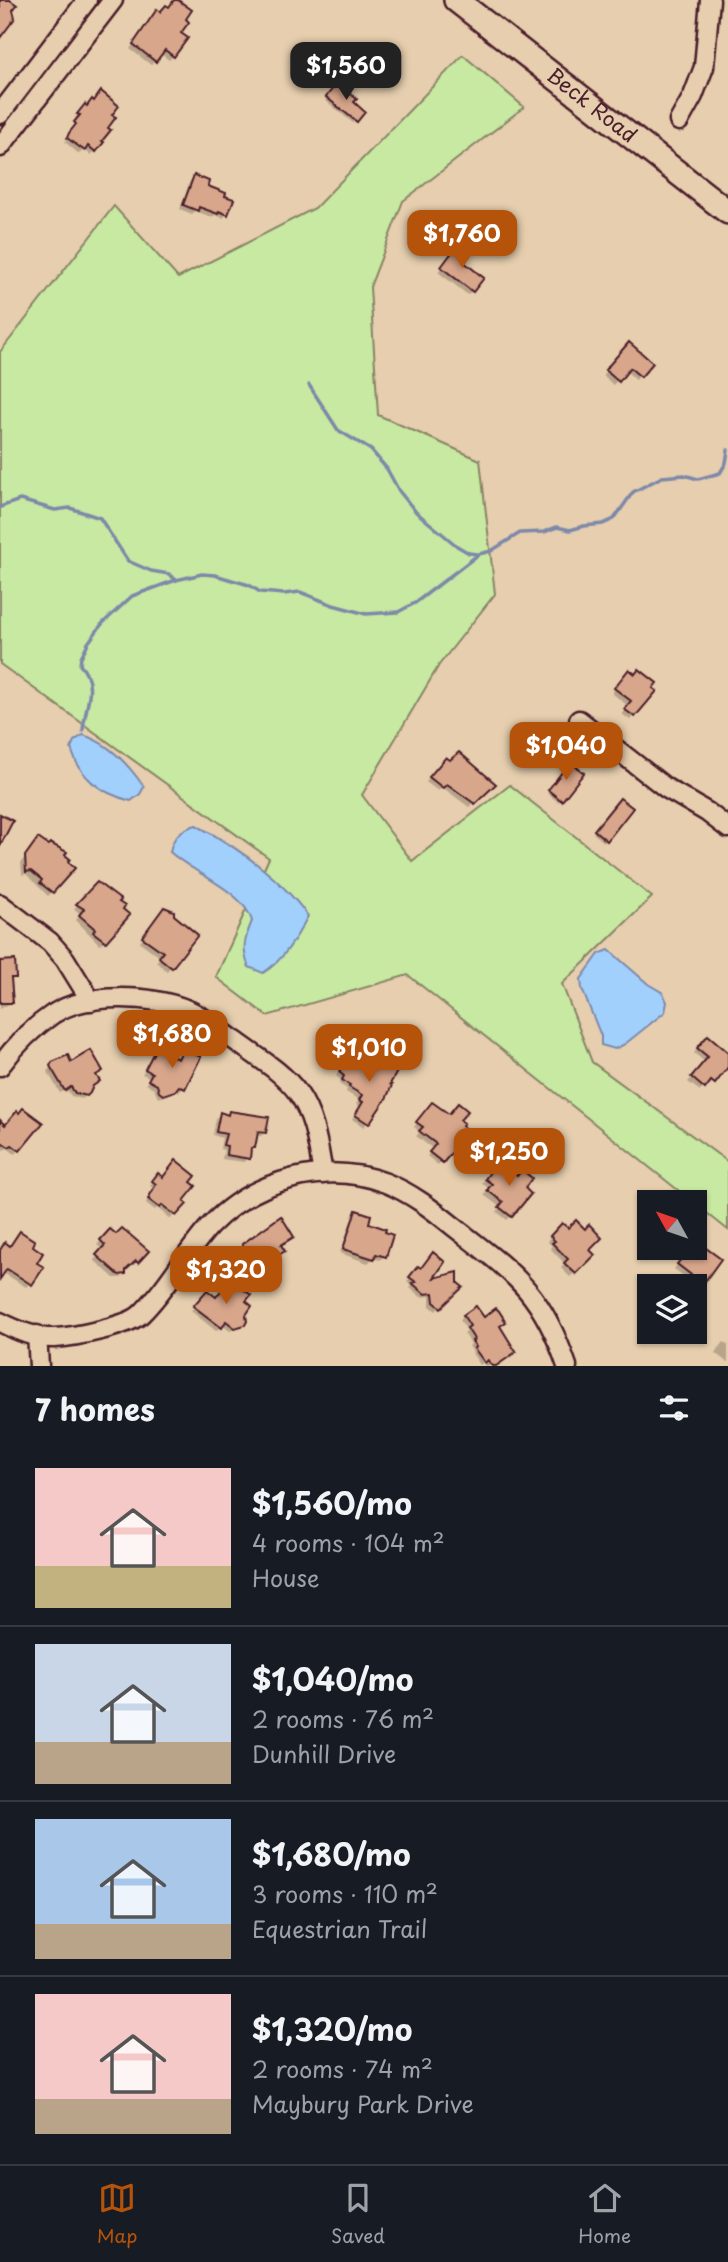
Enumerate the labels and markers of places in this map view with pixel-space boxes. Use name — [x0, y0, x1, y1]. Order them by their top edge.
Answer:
pin: $1,560 — [289, 42, 403, 102]
pin: $1,760 — [405, 210, 519, 270]
pin: $1,040 — [509, 722, 623, 782]
pin: $1,680 — [115, 1010, 229, 1070]
pin: $1,010 — [312, 1024, 426, 1084]
pin: $1,250 — [452, 1128, 566, 1188]
pin: $1,320 — [169, 1246, 283, 1306]

